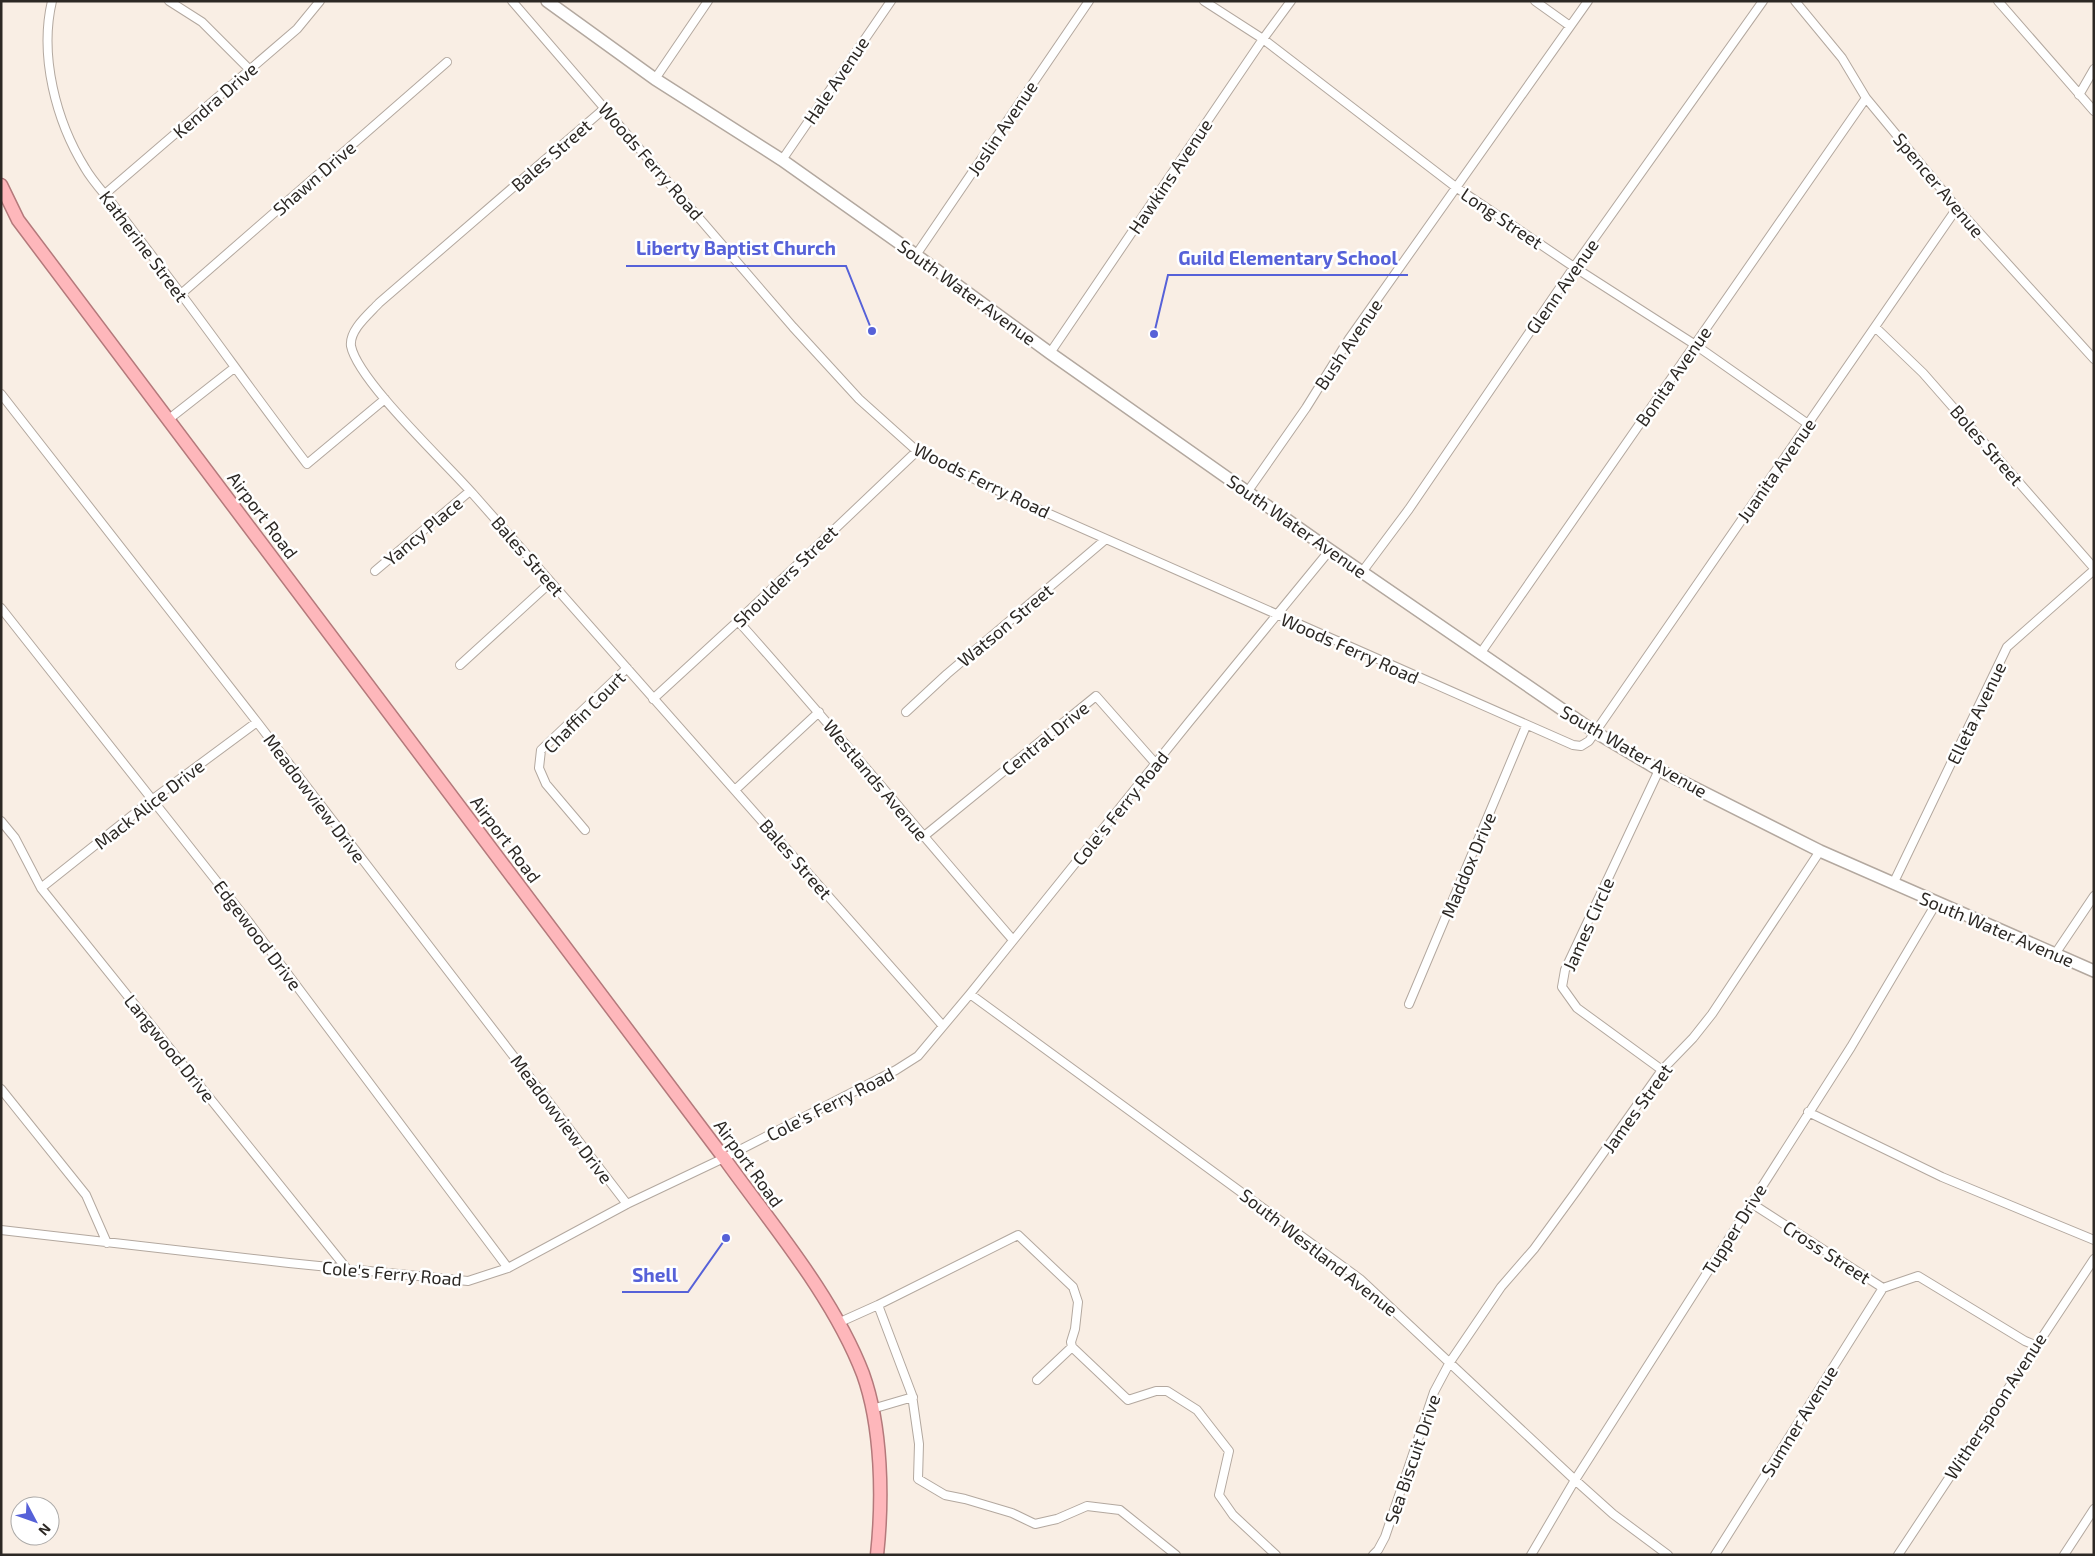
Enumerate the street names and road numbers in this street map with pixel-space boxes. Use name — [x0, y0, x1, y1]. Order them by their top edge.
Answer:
street label: Hale Avenue — [799, 32, 873, 128]
street label: Kendra Drive — [168, 57, 262, 143]
street label: Joslin Avenue — [962, 76, 1042, 180]
street label: Woods Ferry Road — [594, 98, 708, 224]
street label: Bales Street — [506, 114, 596, 196]
street label: Hawkins Avenue — [1123, 114, 1217, 238]
street label: Spencer Avenue — [1889, 128, 1989, 242]
street label: Shawn Drive — [268, 136, 360, 220]
street label: Long Street — [1457, 183, 1547, 253]
street label: Katherine Street — [95, 186, 193, 306]
street label: South Water Avenue — [894, 234, 1040, 350]
street label: Glenn Avenue — [1521, 234, 1603, 338]
street label: Bush Avenue — [1310, 294, 1386, 394]
street label: Bonita Avenue — [1630, 322, 1716, 430]
street label: Boles Street — [1946, 400, 2028, 490]
street label: Juanita Avenue — [1732, 414, 1820, 526]
street label: Woods Ferry Road — [910, 438, 1054, 522]
street label: Airport Road — [223, 467, 303, 563]
street label: South Water Avenue — [1223, 469, 1371, 583]
street label: Yancy Place — [379, 492, 467, 570]
street label: Bales Street — [487, 511, 569, 601]
street label: Shoulders Street — [728, 520, 842, 631]
street label: Watson Street — [953, 579, 1057, 671]
street label: Woods Ferry Road — [1278, 608, 1422, 688]
street label: Elleta Avenue — [1942, 658, 2010, 768]
street label: Chaffin Court — [539, 666, 630, 757]
street label: Central Drive — [997, 696, 1093, 780]
street label: South Water Avenue — [1557, 700, 1711, 802]
street label: Westlands Avenue — [819, 715, 933, 845]
street label: Meadowview Drive — [259, 729, 371, 867]
street label: Cole's Ferry Road — [1067, 747, 1173, 869]
street label: Mack Alice Drive — [90, 754, 208, 854]
street label: Airport Road — [466, 791, 546, 887]
street label: Maddox Drive — [1436, 809, 1500, 921]
street label: Bales Street — [755, 814, 837, 904]
street label: James Circle — [1558, 874, 1618, 974]
street label: Edgewood Drive — [209, 876, 307, 994]
street label: South Water Avenue — [1916, 887, 2078, 971]
street label: Langwood Drive — [120, 990, 220, 1106]
street label: Meadowview Drive — [506, 1050, 618, 1188]
street label: James Street — [1597, 1059, 1677, 1157]
street label: Cole's Ferry Road — [762, 1062, 898, 1146]
street label: Airport Road — [710, 1115, 788, 1211]
street label: Tupper Drive — [1697, 1179, 1771, 1279]
street label: South Westland Avenue — [1236, 1184, 1402, 1320]
street label: Cross Street — [1779, 1216, 1875, 1288]
street label: Cole's Ferry Road — [321, 1256, 463, 1290]
street label: Witherspoon Avenue — [1939, 1329, 2051, 1483]
street label: Sumner Avenue — [1756, 1361, 1842, 1481]
street label: Sea Biscuit Drive — [1380, 1391, 1444, 1527]

